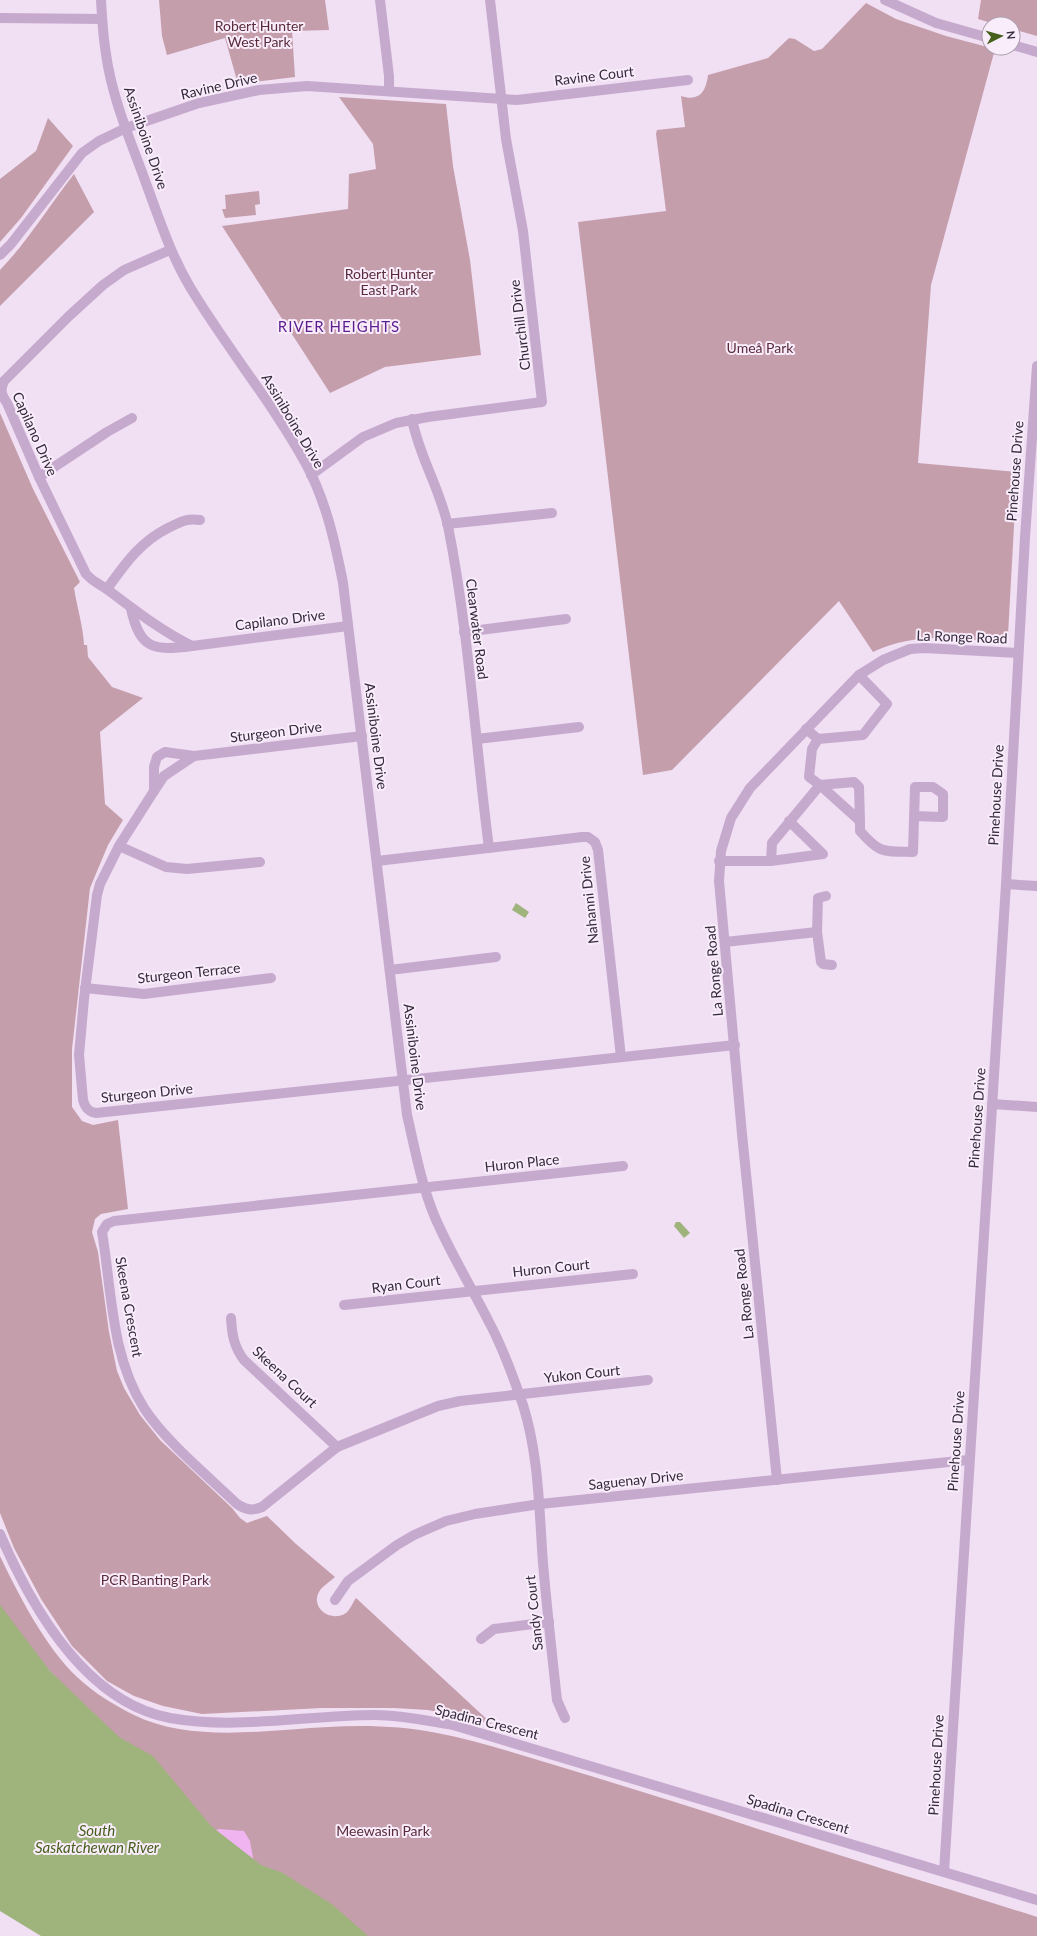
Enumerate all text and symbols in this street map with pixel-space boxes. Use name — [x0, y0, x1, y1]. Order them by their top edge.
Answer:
north arrow — [981, 16, 1021, 56]
park label: Robert Hunter West Park — [215, 17, 303, 50]
text: N — [1005, 30, 1018, 40]
street label: Ravine Court — [553, 62, 635, 89]
street label: Ravine Drive — [179, 68, 259, 103]
street label: Assiniboine Drive — [121, 84, 172, 191]
park label: Robert Hunter East Park — [345, 265, 433, 298]
street label: Churchill Drive — [506, 279, 533, 371]
district label: RIVER HEIGHTS — [278, 317, 400, 335]
park label: Umeå Park — [727, 339, 794, 356]
street label: Assiniboine Drive — [258, 370, 328, 471]
street label: Capilano Drive — [9, 389, 62, 479]
street label: Pinehouse Drive — [1003, 420, 1026, 522]
street label: Clearwater Road — [463, 577, 492, 680]
street label: Capilano Drive — [234, 606, 326, 633]
street label: La Ronge Road — [916, 626, 1008, 647]
street label: Assiniboine Drive — [362, 682, 391, 790]
street label: Sturgeon Drive — [229, 717, 323, 746]
street label: Pinehouse Drive — [984, 744, 1007, 846]
street label: Nahanni Drive — [575, 855, 602, 945]
street label: La Ronge Road — [701, 925, 726, 1017]
street label: Sturgeon Terrace — [137, 959, 241, 986]
street label: Assiniboine Drive — [401, 1003, 430, 1111]
street label: Pinehouse Drive — [965, 1067, 988, 1169]
street label: Sturgeon Drive — [100, 1079, 194, 1106]
street label: Huron Place — [484, 1150, 560, 1175]
street label: La Ronge Road — [730, 1248, 757, 1340]
street label: Skeena Crescent — [112, 1255, 147, 1358]
street label: Huron Court — [511, 1255, 590, 1280]
street label: Ryan Court — [371, 1271, 441, 1296]
street label: Skeena Court — [249, 1342, 321, 1411]
street label: Yukon Court — [543, 1361, 621, 1386]
street label: Pinehouse Drive — [944, 1390, 967, 1492]
street label: Saguenay Drive — [588, 1466, 684, 1493]
park label: PCR Banting Park — [101, 1571, 210, 1588]
street label: Sandy Court — [521, 1575, 546, 1652]
street label: Spadina Crescent — [434, 1700, 541, 1743]
street label: Pinehouse Drive — [924, 1714, 947, 1816]
street label: Spadina Crescent — [745, 1790, 851, 1837]
water label: South Saskatchewan River — [35, 1821, 160, 1856]
park label: Meewasin Park — [336, 1822, 431, 1839]

